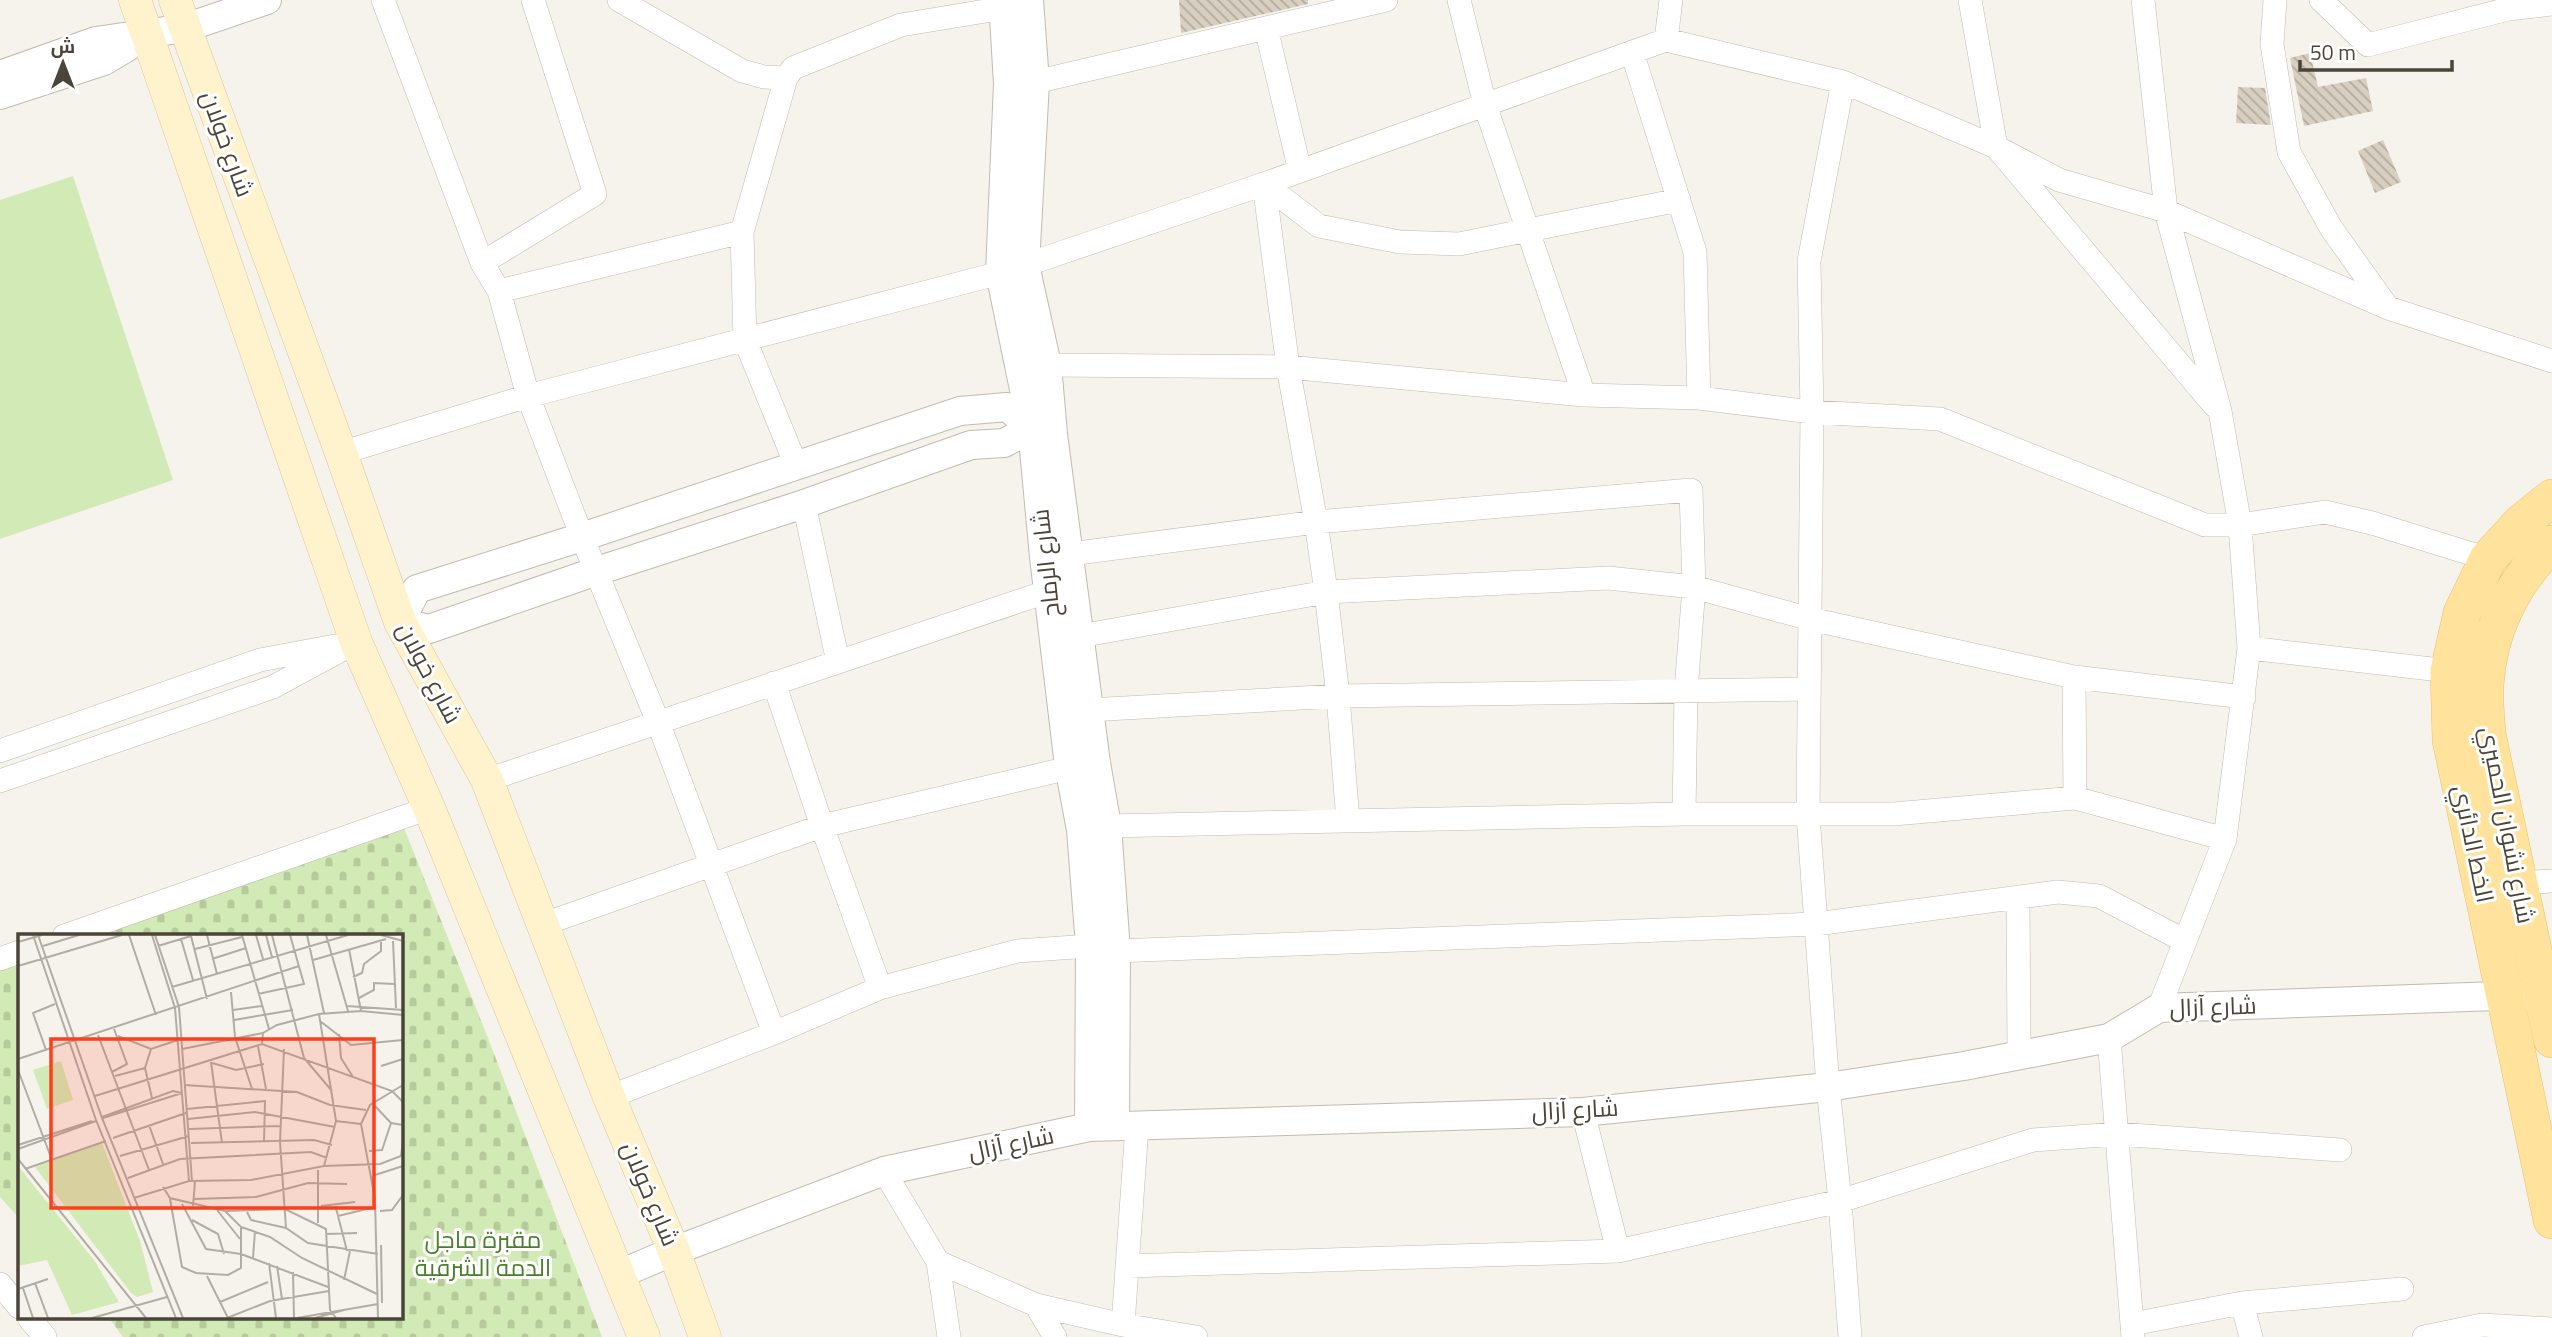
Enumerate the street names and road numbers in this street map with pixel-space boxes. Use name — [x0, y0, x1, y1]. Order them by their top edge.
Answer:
street label: شارع خولان — [192, 86, 264, 202]
street label: شارع الرماح — [1021, 507, 1069, 619]
street label: شارع خولان — [388, 615, 472, 730]
street label: شارع نشوان الحميري — [2470, 723, 2545, 927]
street label: الخط الدائري — [2443, 782, 2504, 906]
street label: شارع آزال — [2169, 986, 2257, 1026]
street label: شارع آزال — [1531, 1089, 1619, 1129]
street label: شارع آزال — [965, 1116, 1057, 1170]
street label: شارع خولان — [613, 1136, 689, 1251]

